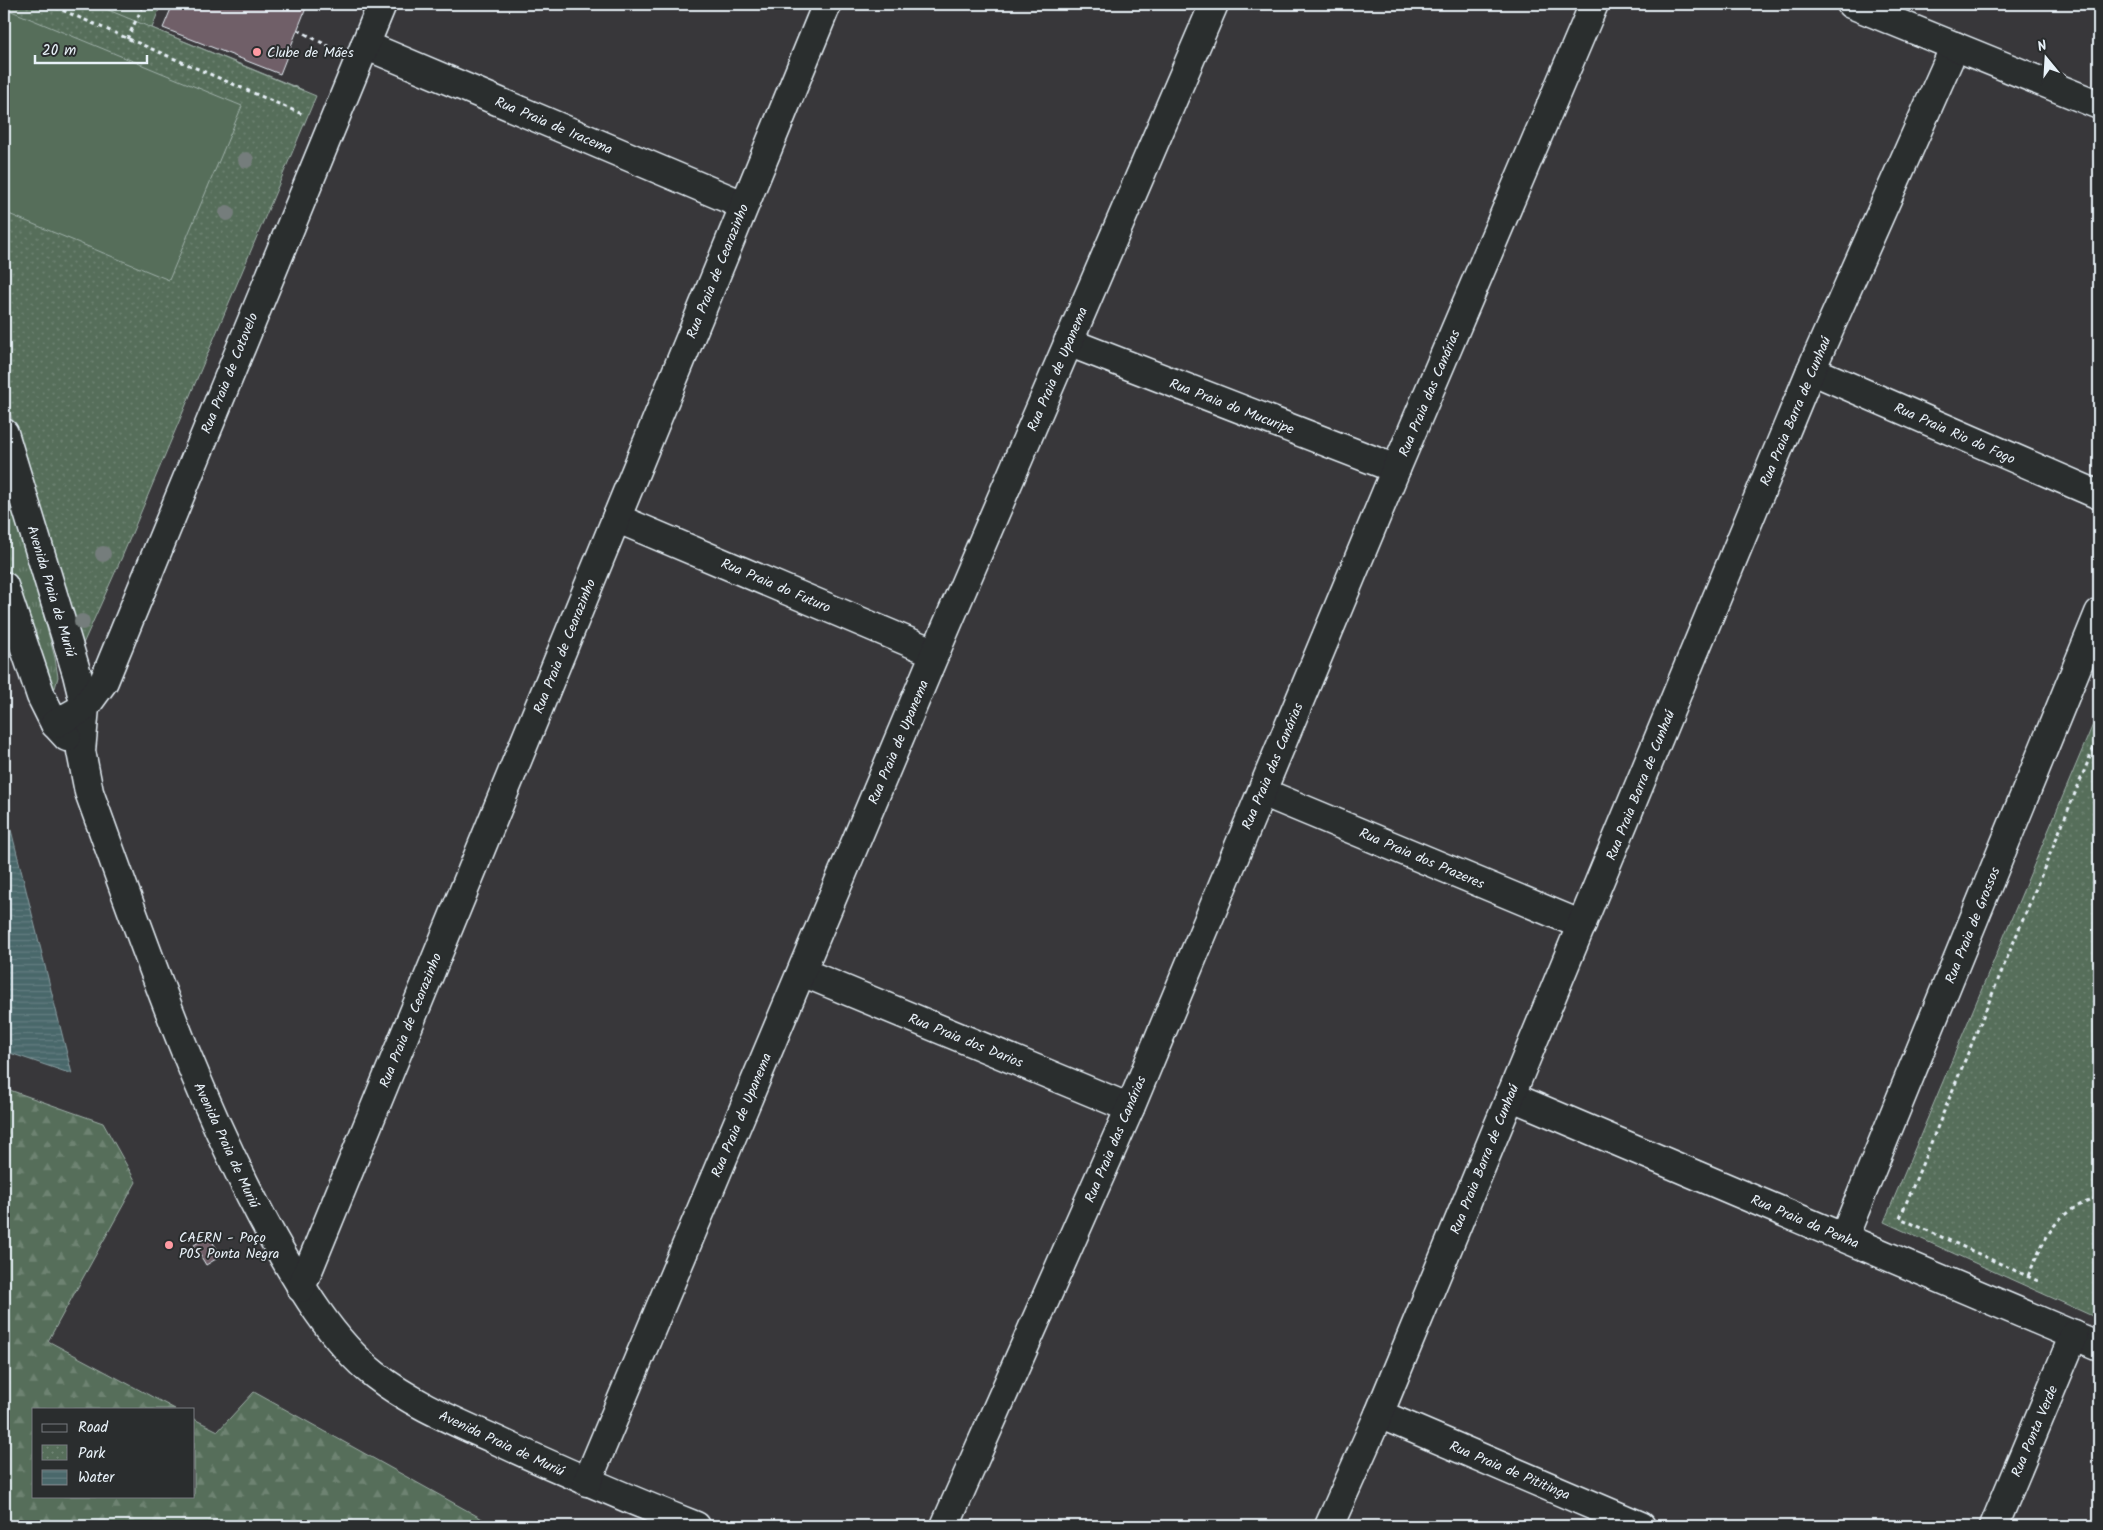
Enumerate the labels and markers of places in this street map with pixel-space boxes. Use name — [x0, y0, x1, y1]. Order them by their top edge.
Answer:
place label: Clube de Mães — [267, 42, 354, 64]
marker: Clube de Mães — [251, 46, 263, 58]
place label: CAERN - Poço P05 Ponta Negra — [179, 1227, 279, 1265]
marker: CAERN - Poço P05 Ponta Negra — [163, 1239, 175, 1251]

